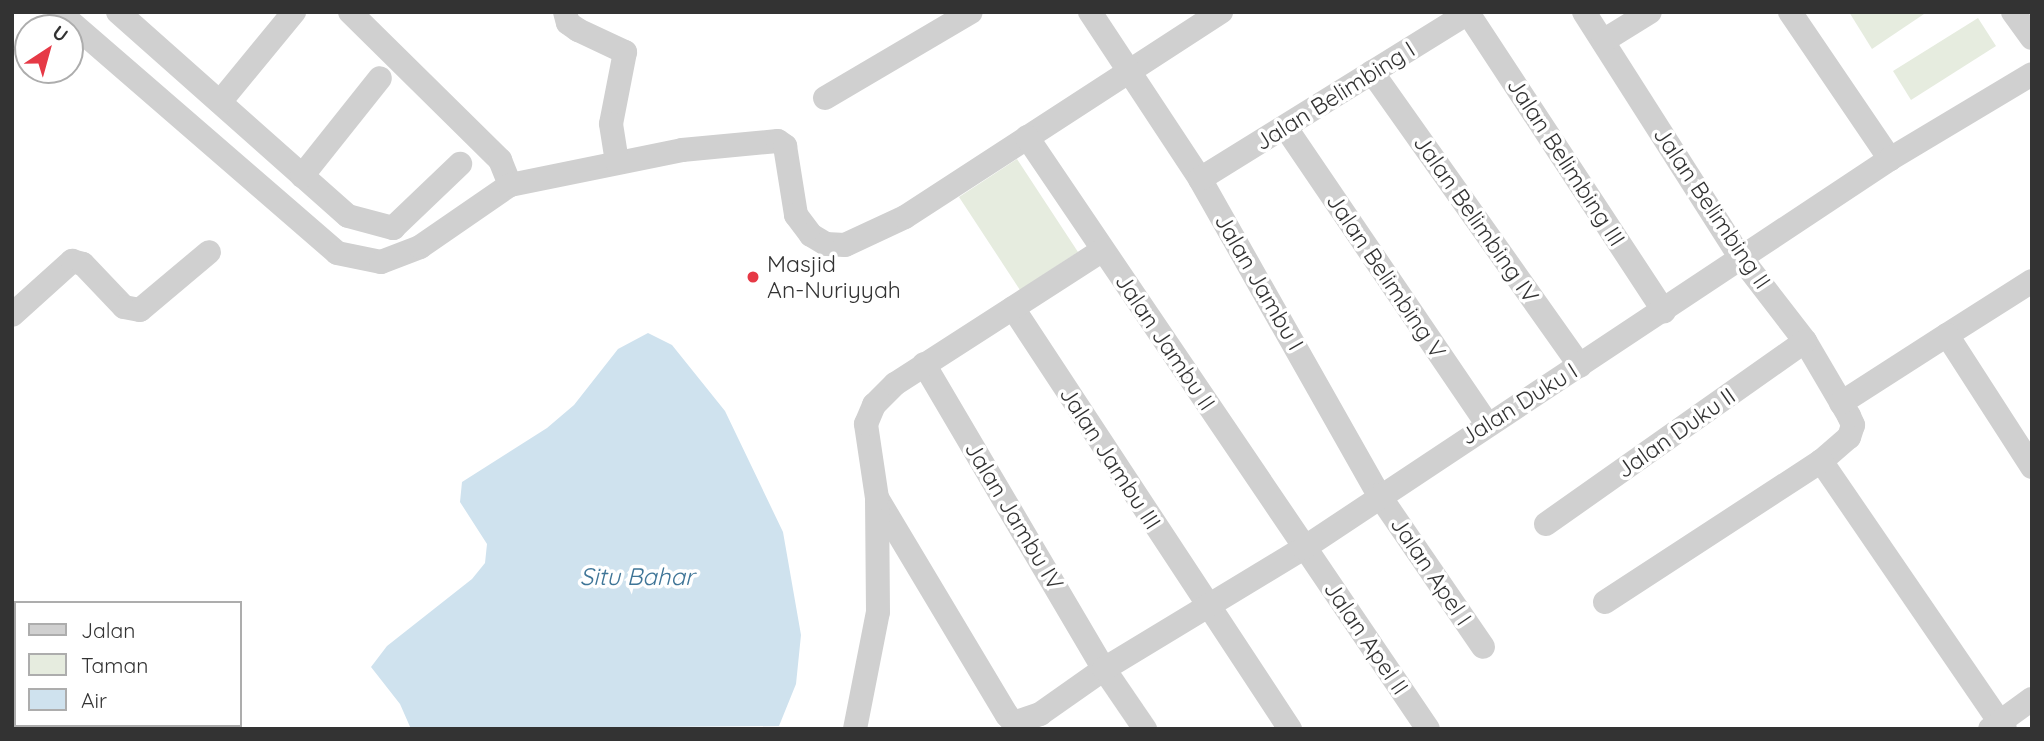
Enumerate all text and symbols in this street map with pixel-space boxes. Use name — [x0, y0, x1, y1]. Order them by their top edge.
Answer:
north arrow — [14, 14, 84, 84]
text: U — [48, 20, 73, 47]
street label: Jalan Belimbing I — [1250, 36, 1420, 156]
street label: Jalan Belimbing III — [1501, 73, 1631, 251]
street label: Jalan Belimbing II — [1648, 122, 1776, 294]
street label: Jalan Belimbing IV — [1408, 130, 1544, 308]
street label: Jalan Belimbing V — [1321, 188, 1451, 364]
street label: Jalan Jambu I — [1209, 209, 1309, 355]
place label: Masjid An-Nuriyyah — [767, 250, 901, 304]
street label: Jalan Jambu II — [1109, 268, 1221, 416]
marker: Masjid An-Nuriyyah — [745, 269, 761, 285]
street label: Jalan Duku I — [1455, 357, 1583, 451]
street label: Jalan Jambu III — [1054, 381, 1166, 535]
street label: Jalan Duku II — [1611, 382, 1741, 484]
street label: Jalan Jambu IV — [959, 437, 1069, 595]
street label: Jalan Apel I — [1385, 511, 1477, 631]
water label: Situ Bahar — [580, 563, 694, 591]
street label: Jalan Apel II — [1318, 576, 1414, 700]
legend — [14, 601, 242, 727]
text: Jalan — [81, 617, 135, 643]
text: Taman — [81, 652, 148, 678]
text: Air — [81, 687, 107, 713]

